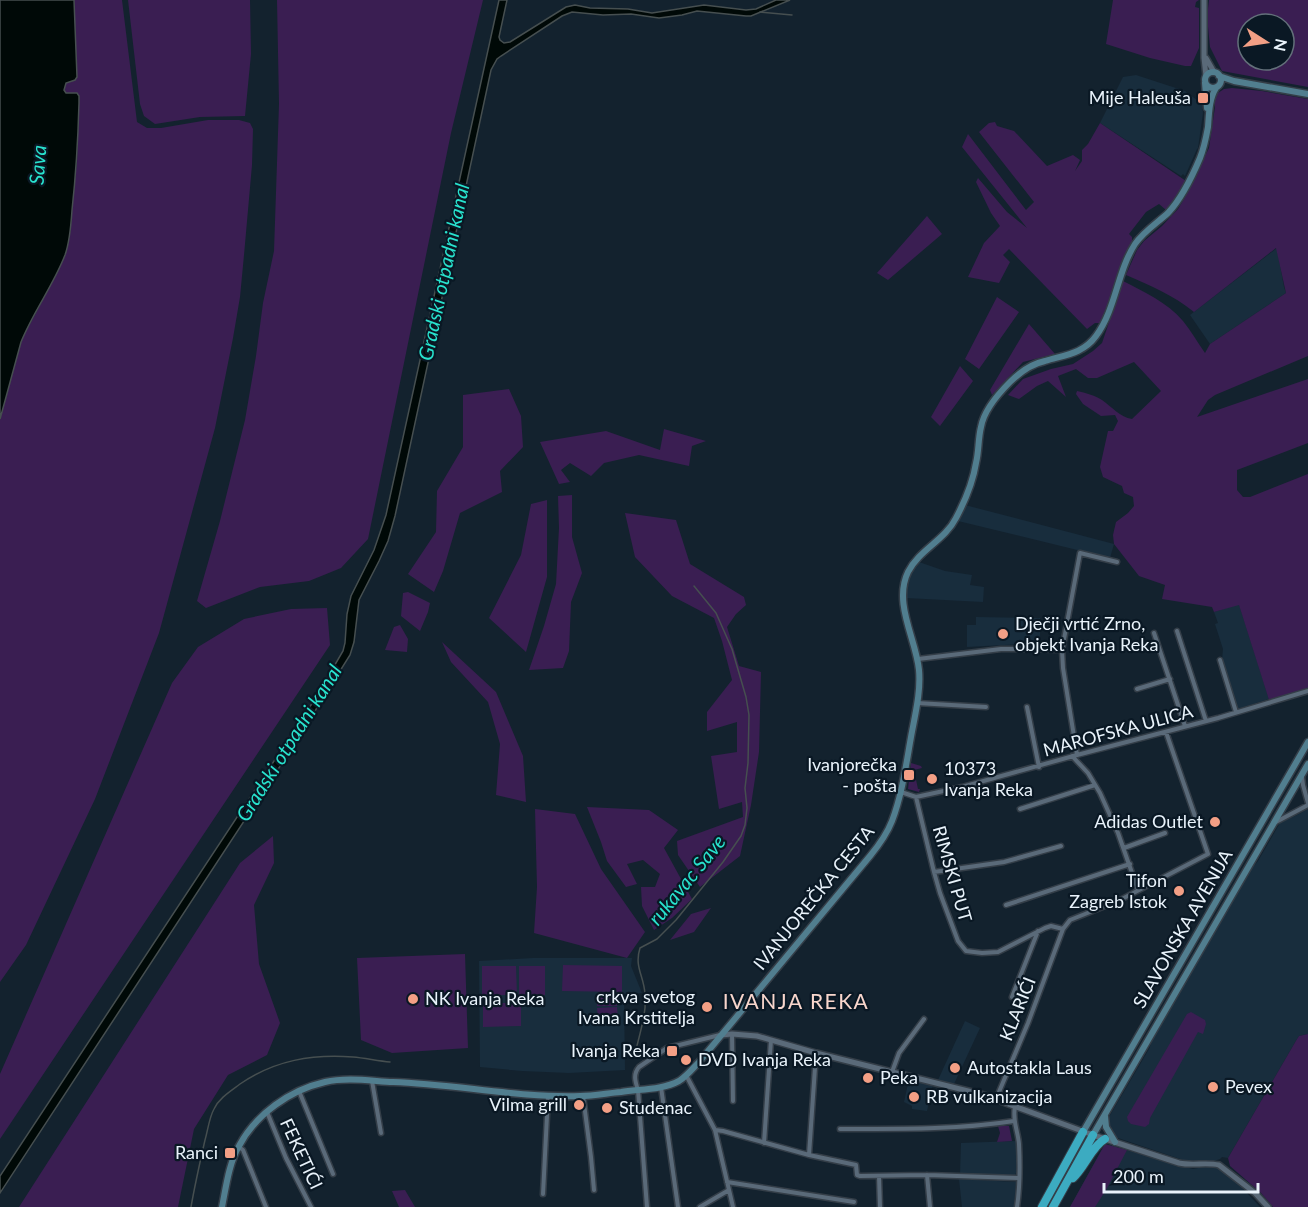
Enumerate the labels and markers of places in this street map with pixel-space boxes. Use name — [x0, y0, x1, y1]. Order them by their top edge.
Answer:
place label: Mije Haleuša — [1089, 86, 1191, 108]
marker: Mije Haleuša — [1196, 91, 1210, 105]
place label: Dječji vrtić Zrno, objekt Ivanja Reka — [1015, 612, 1158, 655]
marker: Dječji vrtić Zrno, objekt Ivanja Reka — [996, 627, 1010, 641]
place label: Ivanjorečka - pošta — [807, 753, 897, 796]
place label: 10373 Ivanja Reka — [944, 757, 1033, 800]
marker: Ivanjorečka - pošta — [902, 768, 916, 782]
marker: 10373 Ivanja Reka — [925, 772, 939, 786]
place label: Adidas Outlet — [1094, 810, 1204, 832]
marker: Adidas Outlet — [1208, 815, 1222, 829]
place label: Tifon Zagreb Istok — [1069, 869, 1168, 912]
marker: Tifon Zagreb Istok — [1172, 884, 1186, 898]
place label: crkva svetog Ivana Krstitelja — [578, 985, 695, 1028]
place label: NK Ivanja Reka — [425, 987, 544, 1009]
marker: NK Ivanja Reka — [406, 992, 420, 1006]
marker: crkva svetog Ivana Krstitelja — [700, 1000, 714, 1014]
place label: Ivanja Reka — [571, 1039, 660, 1061]
marker: Ivanja Reka — [665, 1044, 679, 1058]
place label: DVD Ivanja Reka — [698, 1048, 831, 1070]
marker: DVD Ivanja Reka — [679, 1053, 693, 1067]
place label: Autostakla Laus — [967, 1056, 1092, 1078]
marker: Autostakla Laus — [948, 1061, 962, 1075]
place label: Peka — [880, 1066, 918, 1088]
marker: Peka — [861, 1071, 875, 1085]
place label: Pevex — [1225, 1075, 1272, 1097]
marker: Pevex — [1206, 1080, 1220, 1094]
place label: RB vulkanizacija — [926, 1085, 1052, 1107]
marker: RB vulkanizacija — [907, 1090, 921, 1104]
place label: Vilma grill — [489, 1093, 567, 1115]
place label: Studenac — [619, 1096, 692, 1118]
marker: Vilma grill — [572, 1098, 586, 1112]
marker: Studenac — [600, 1101, 614, 1115]
place label: Ranci — [175, 1141, 218, 1163]
marker: Ranci — [223, 1146, 237, 1160]

